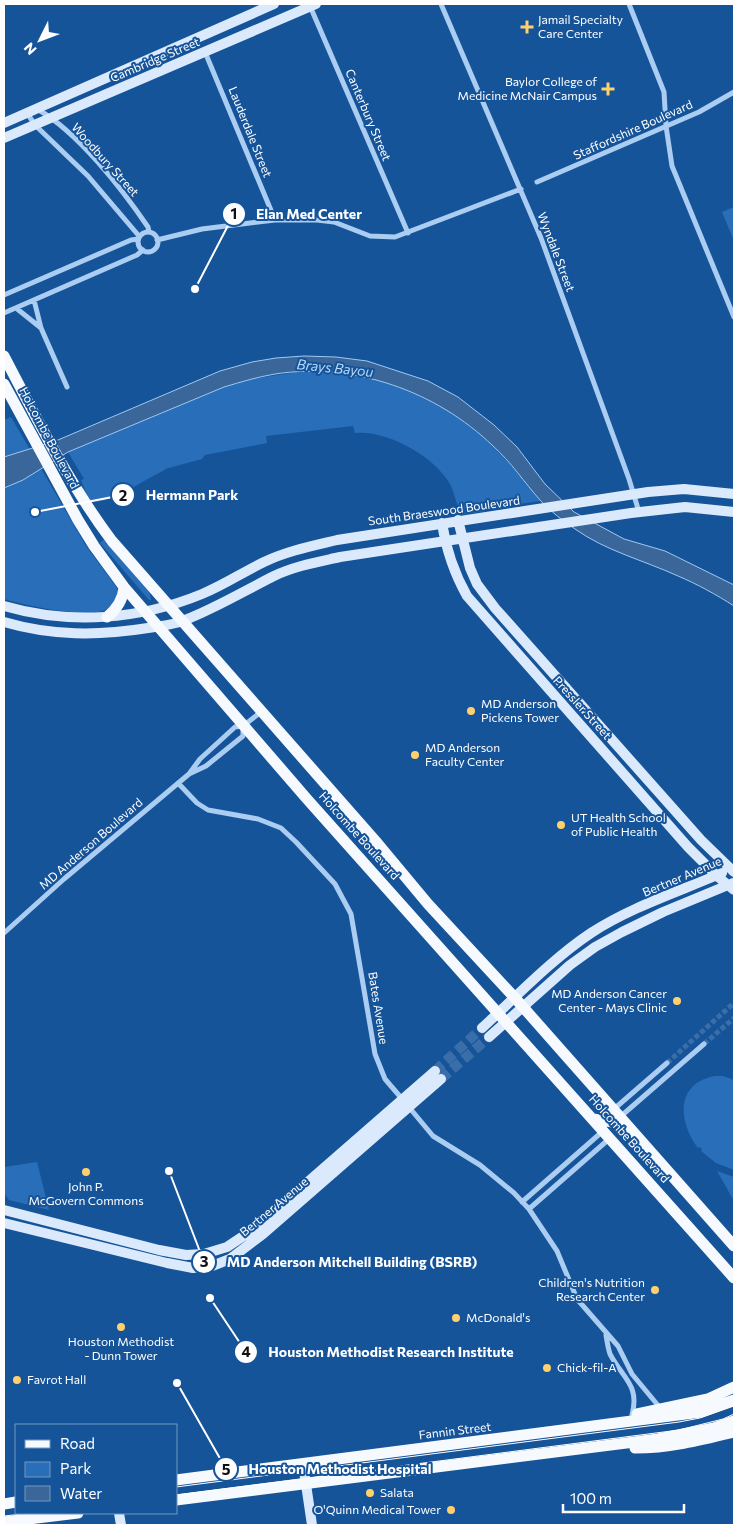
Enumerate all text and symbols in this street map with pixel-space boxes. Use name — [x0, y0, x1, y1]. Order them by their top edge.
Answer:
place label: Jamail Specialty Care Center — [538, 12, 623, 40]
north arrow — [15, 15, 65, 65]
marker: Jamail Specialty Care Center — [520, 20, 534, 34]
street label: Cambridge Street — [108, 34, 202, 84]
text: N — [20, 39, 40, 59]
street label: Canterbury Street — [343, 67, 395, 163]
place label: Baylor College of Medicine McNair Campus — [458, 74, 597, 102]
marker: Baylor College of Medicine McNair Campus — [601, 82, 615, 96]
street label: Lauderdale Street — [226, 84, 276, 179]
street label: Staffordshire Boulevard — [571, 96, 694, 162]
street label: Woodbury Street — [69, 120, 142, 199]
callout: Elan Med Center — [221, 200, 372, 229]
text: 1 — [231, 204, 237, 222]
text: Elan Med Center — [256, 205, 362, 222]
street label: Wyndale Street — [535, 210, 579, 293]
water label: Brays Bayou — [296, 355, 374, 380]
street label: Holcombe Boulevard — [17, 384, 83, 491]
callout: Hermann Park — [111, 481, 248, 510]
text: 2 — [119, 486, 127, 504]
text: Hermann Park — [146, 486, 238, 503]
street label: South Braeswood Boulevard — [367, 492, 521, 528]
street label: Pressler Street — [551, 673, 615, 742]
place label: MD Anderson Pickens Tower — [481, 696, 559, 724]
marker: MD Anderson Pickens Tower — [465, 705, 477, 717]
place label: MD Anderson Faculty Center — [425, 740, 505, 768]
marker: MD Anderson Faculty Center — [409, 749, 421, 761]
street label: Holcombe Boulevard — [317, 789, 403, 882]
street label: MD Anderson Boulevard — [36, 795, 145, 892]
place label: UT Health School of Public Health — [571, 810, 666, 838]
marker: UT Health School of Public Health — [555, 819, 567, 831]
street label: Bertner Avenue — [640, 853, 723, 899]
street label: Bates Avenue — [366, 971, 392, 1045]
place label: MD Anderson Cancer Center - Mays Clinic — [551, 986, 667, 1014]
marker: MD Anderson Cancer Center - Mays Clinic — [671, 995, 683, 1007]
street label: Holcombe Boulevard — [587, 1092, 673, 1185]
marker: John P. McGovern Commons — [80, 1166, 92, 1178]
street label: Bertner Avenue — [237, 1174, 310, 1239]
place label: John P. McGovern Commons — [28, 1179, 144, 1207]
callout: MD Anderson Mitchell Building (BSRB) — [192, 1247, 487, 1276]
text: 3 — [200, 1252, 209, 1270]
text: MD Anderson Mitchell Building (BSRB) — [227, 1253, 477, 1270]
place label: Children's Nutrition Research Center — [538, 1275, 645, 1303]
marker: Children's Nutrition Research Center — [649, 1284, 661, 1296]
place label: McDonald's — [466, 1310, 530, 1324]
marker: McDonald's — [450, 1312, 462, 1324]
marker: Houston Methodist - Dunn Tower — [115, 1321, 127, 1333]
place label: Houston Methodist - Dunn Tower — [68, 1334, 174, 1362]
callout: Houston Methodist Research Institute — [233, 1338, 524, 1367]
text: 4 — [241, 1342, 251, 1360]
text: Houston Methodist Research Institute — [268, 1343, 514, 1360]
place label: Chick-fil-A — [557, 1360, 616, 1374]
marker: Chick-fil-A — [541, 1362, 553, 1374]
place label: Favrot Hall — [27, 1372, 86, 1386]
marker: Favrot Hall — [11, 1374, 23, 1386]
street label: Fannin Street — [418, 1419, 492, 1441]
legend — [15, 1424, 178, 1514]
text: Road — [60, 1434, 95, 1452]
callout: Houston Methodist Hospital — [213, 1455, 441, 1484]
text: Park — [60, 1459, 91, 1477]
text: 5 — [222, 1460, 231, 1478]
text: Houston Methodist Hospital — [248, 1460, 432, 1477]
scale bar — [563, 1482, 684, 1514]
text: Water — [60, 1484, 102, 1502]
place label: Salata — [380, 1485, 414, 1499]
marker: Salata — [364, 1487, 376, 1499]
text: 100 m — [570, 1489, 612, 1507]
place label: O'Quinn Medical Tower — [314, 1502, 441, 1516]
marker: O'Quinn Medical Tower — [445, 1504, 457, 1516]

